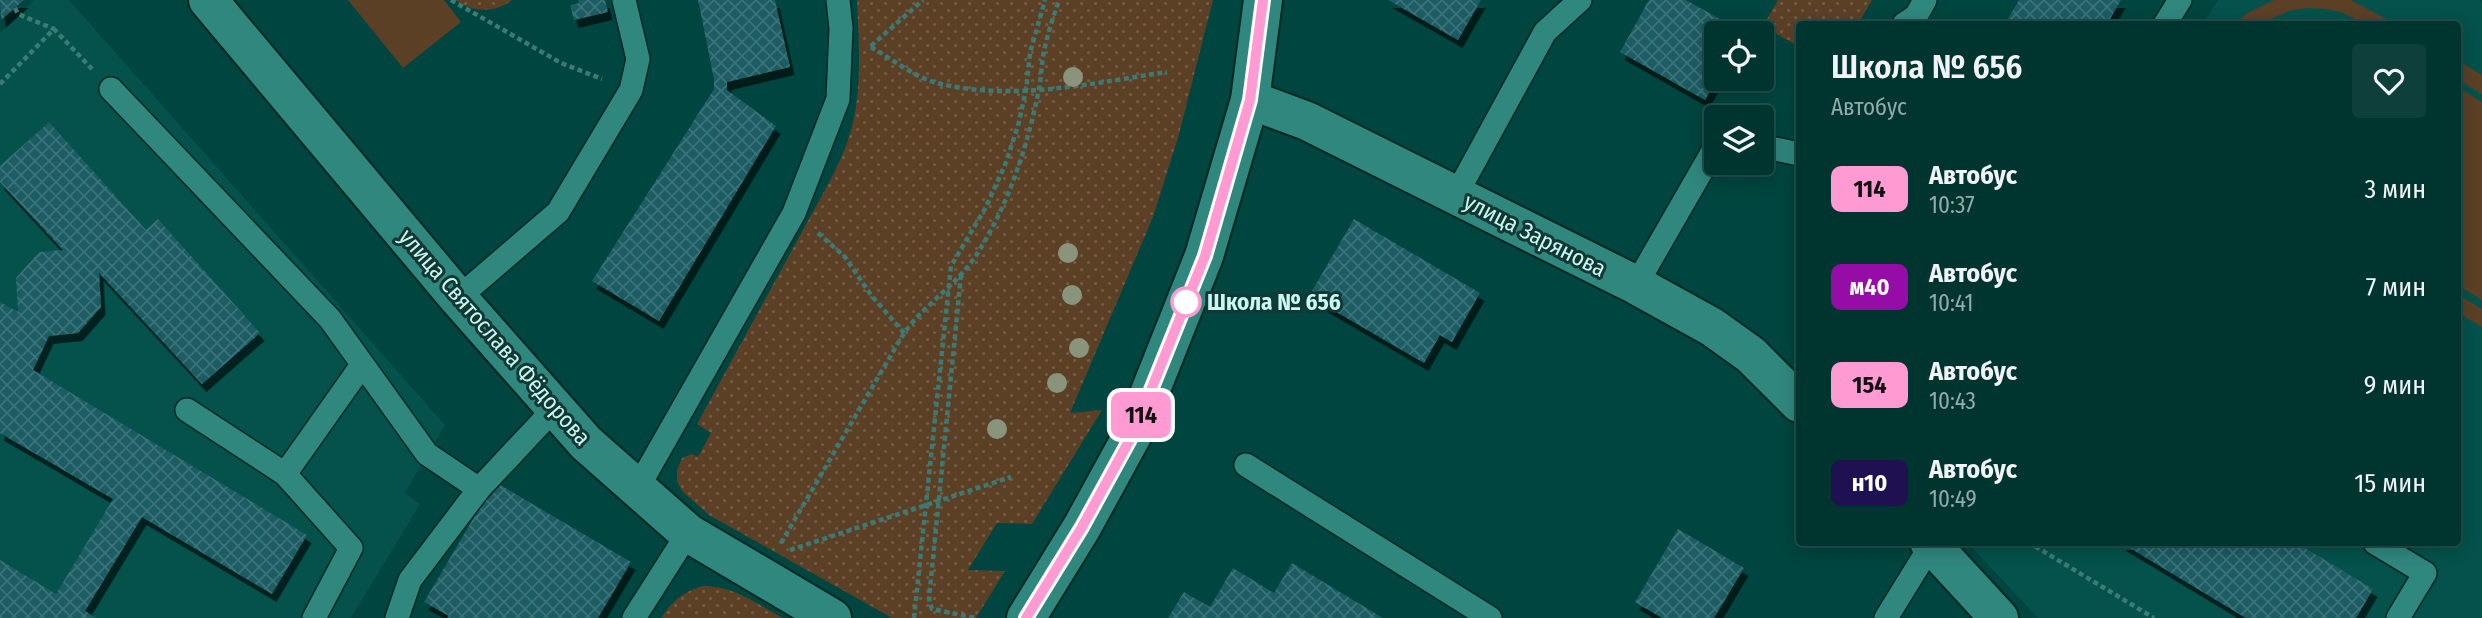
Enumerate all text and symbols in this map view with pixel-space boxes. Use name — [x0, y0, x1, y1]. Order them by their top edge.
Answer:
map controls — [1704, 21, 1774, 175]
button: locate — [1704, 21, 1774, 91]
button: heart — [2352, 44, 2426, 118]
text: Школа № 656 — [1831, 47, 2022, 87]
text: Автобус — [1831, 93, 1907, 121]
button: layers — [1704, 105, 1774, 175]
text: Автобус — [1929, 160, 2017, 191]
text: 3 мин — [2365, 174, 2426, 205]
text: 114 — [1853, 175, 1886, 203]
street label: улица Зарянова — [1459, 187, 1611, 283]
text: 10:37 — [1929, 191, 1975, 219]
street label: улица Святослава Фёдорова — [393, 223, 597, 451]
text: Автобус — [1929, 258, 2017, 289]
text: 7 мин — [2366, 272, 2426, 303]
text: м40 — [1849, 273, 1890, 301]
marker: Школа № 656 — [1171, 287, 1201, 317]
place label: Школа № 656 — [1207, 288, 1341, 316]
text: 10:41 — [1929, 289, 1974, 317]
text: Автобус — [1929, 356, 2017, 387]
text: 9 мин — [2364, 370, 2426, 401]
text: 154 — [1852, 371, 1887, 399]
text: 10:43 — [1929, 387, 1976, 415]
line badge: 114 — [1101, 392, 1181, 438]
text: 114 — [1125, 401, 1157, 429]
text: Автобус — [1929, 454, 2017, 485]
text: 15 мин — [2354, 468, 2426, 499]
text: н10 — [1852, 469, 1887, 497]
text: 10:49 — [1929, 485, 1977, 513]

